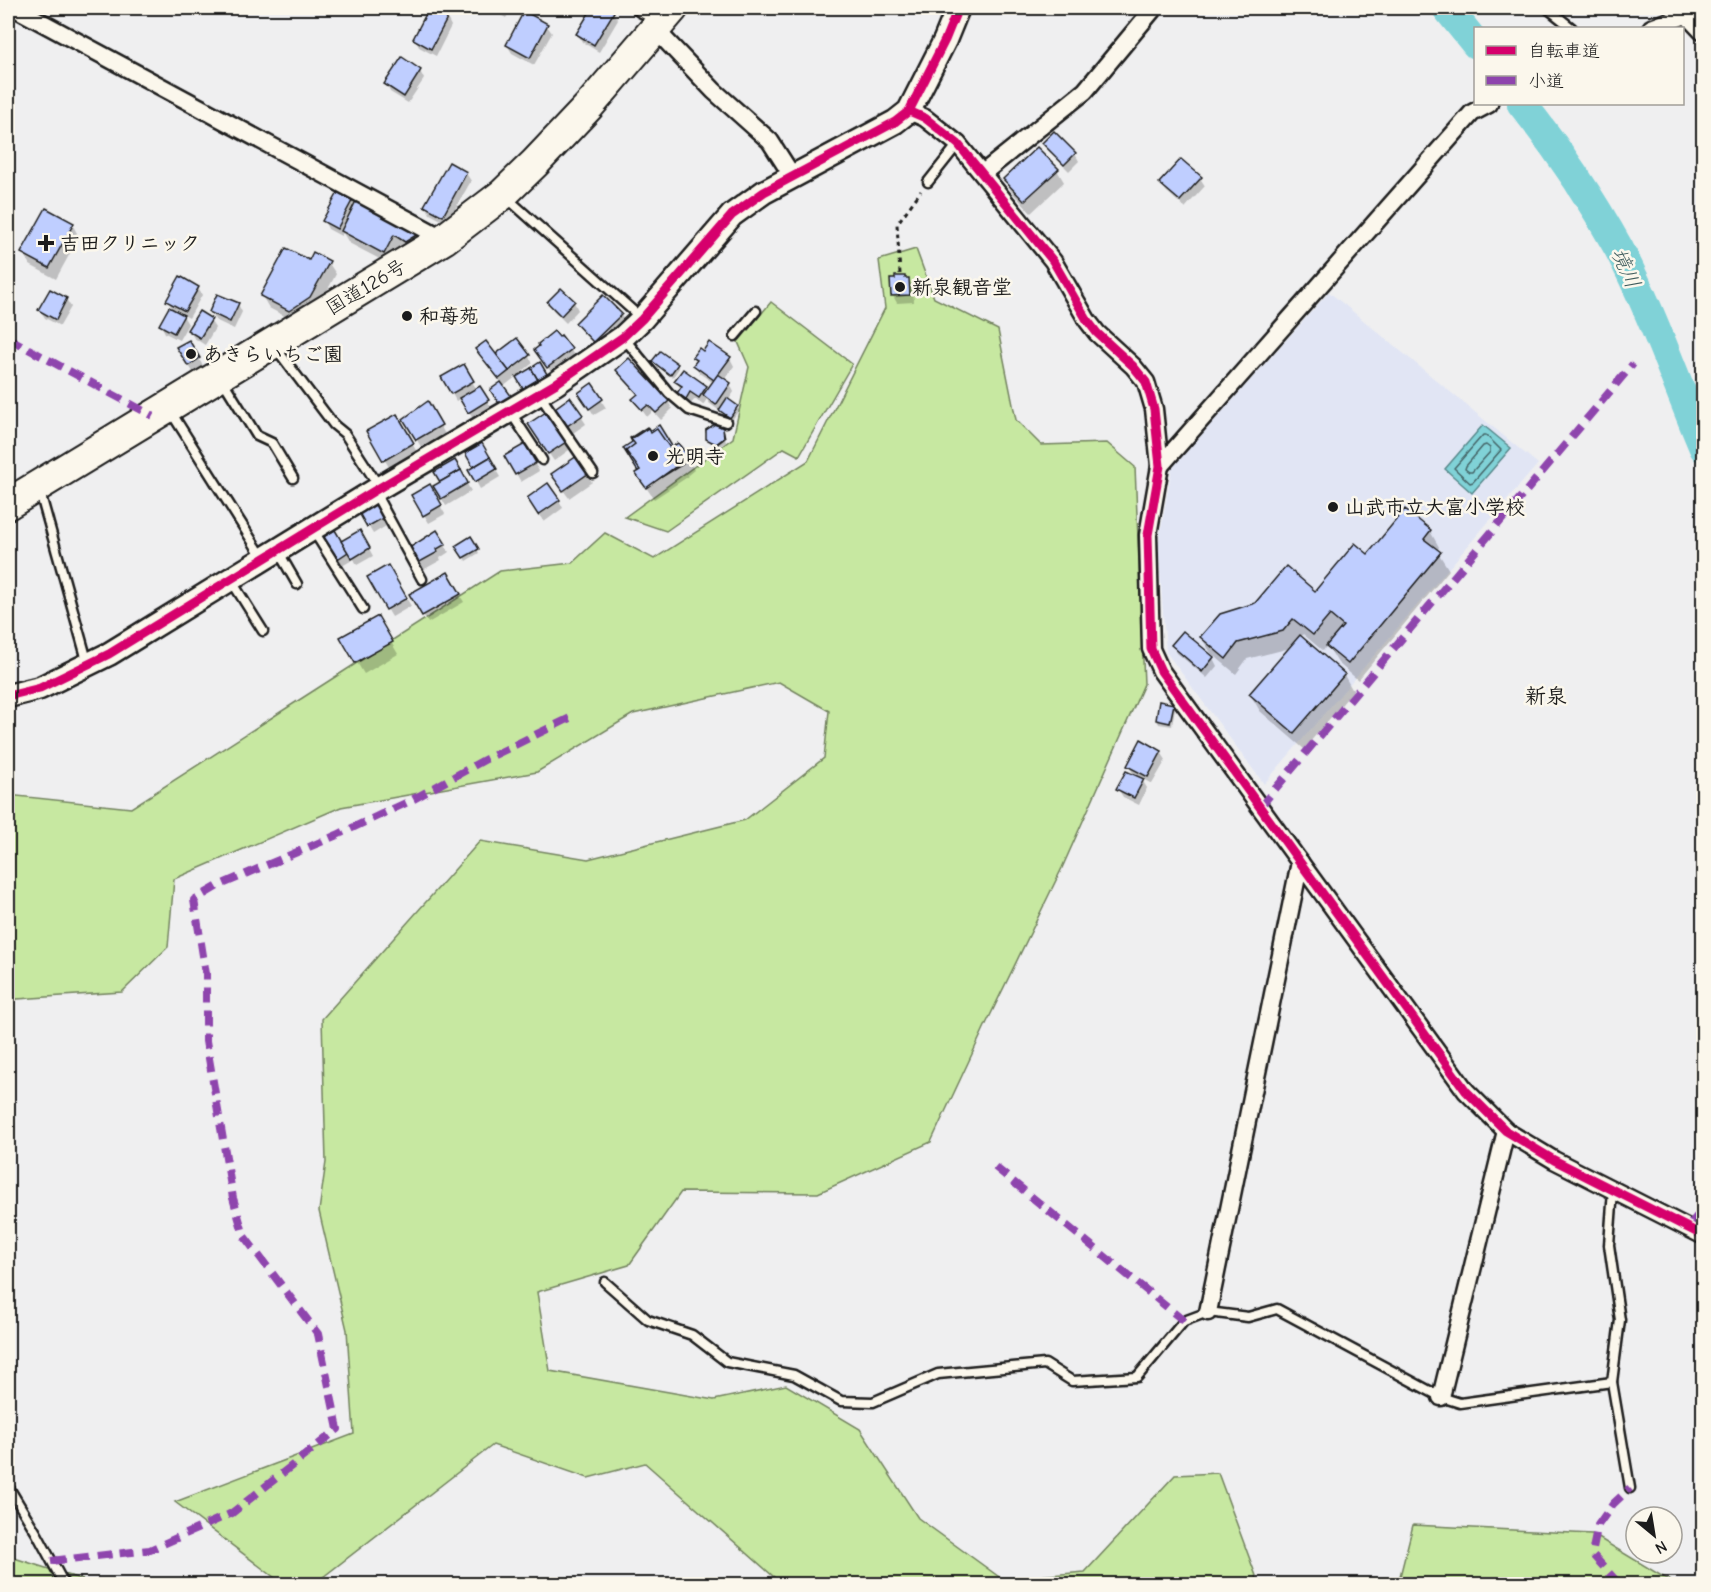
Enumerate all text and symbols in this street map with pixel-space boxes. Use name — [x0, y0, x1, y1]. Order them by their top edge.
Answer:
legend — [1474, 27, 1684, 105]
text: 自転車道 — [1528, 41, 1600, 62]
text: 小道 — [1528, 71, 1564, 92]
place label: 吉田クリニック — [60, 232, 200, 255]
marker: 吉田クリニック — [37, 234, 55, 252]
water label: 境川 — [1606, 244, 1646, 292]
street label: 国道126号 — [322, 254, 410, 320]
place label: 新泉観音堂 — [912, 276, 1012, 299]
marker: 新泉観音堂 — [893, 280, 907, 294]
place label: 和苺苑 — [419, 305, 479, 328]
marker: 和苺苑 — [400, 309, 414, 323]
place label: あきらいちご園 — [203, 343, 343, 366]
marker: あきらいちご園 — [184, 347, 198, 361]
place label: 光明寺 — [665, 445, 725, 468]
marker: 光明寺 — [646, 449, 660, 463]
place label: 山武市立大富小学校 — [1345, 496, 1525, 519]
marker: 山武市立大富小学校 — [1326, 500, 1340, 514]
district label: 新泉 — [1525, 684, 1567, 708]
north arrow — [1624, 1505, 1684, 1565]
text: N — [1652, 1537, 1670, 1558]

